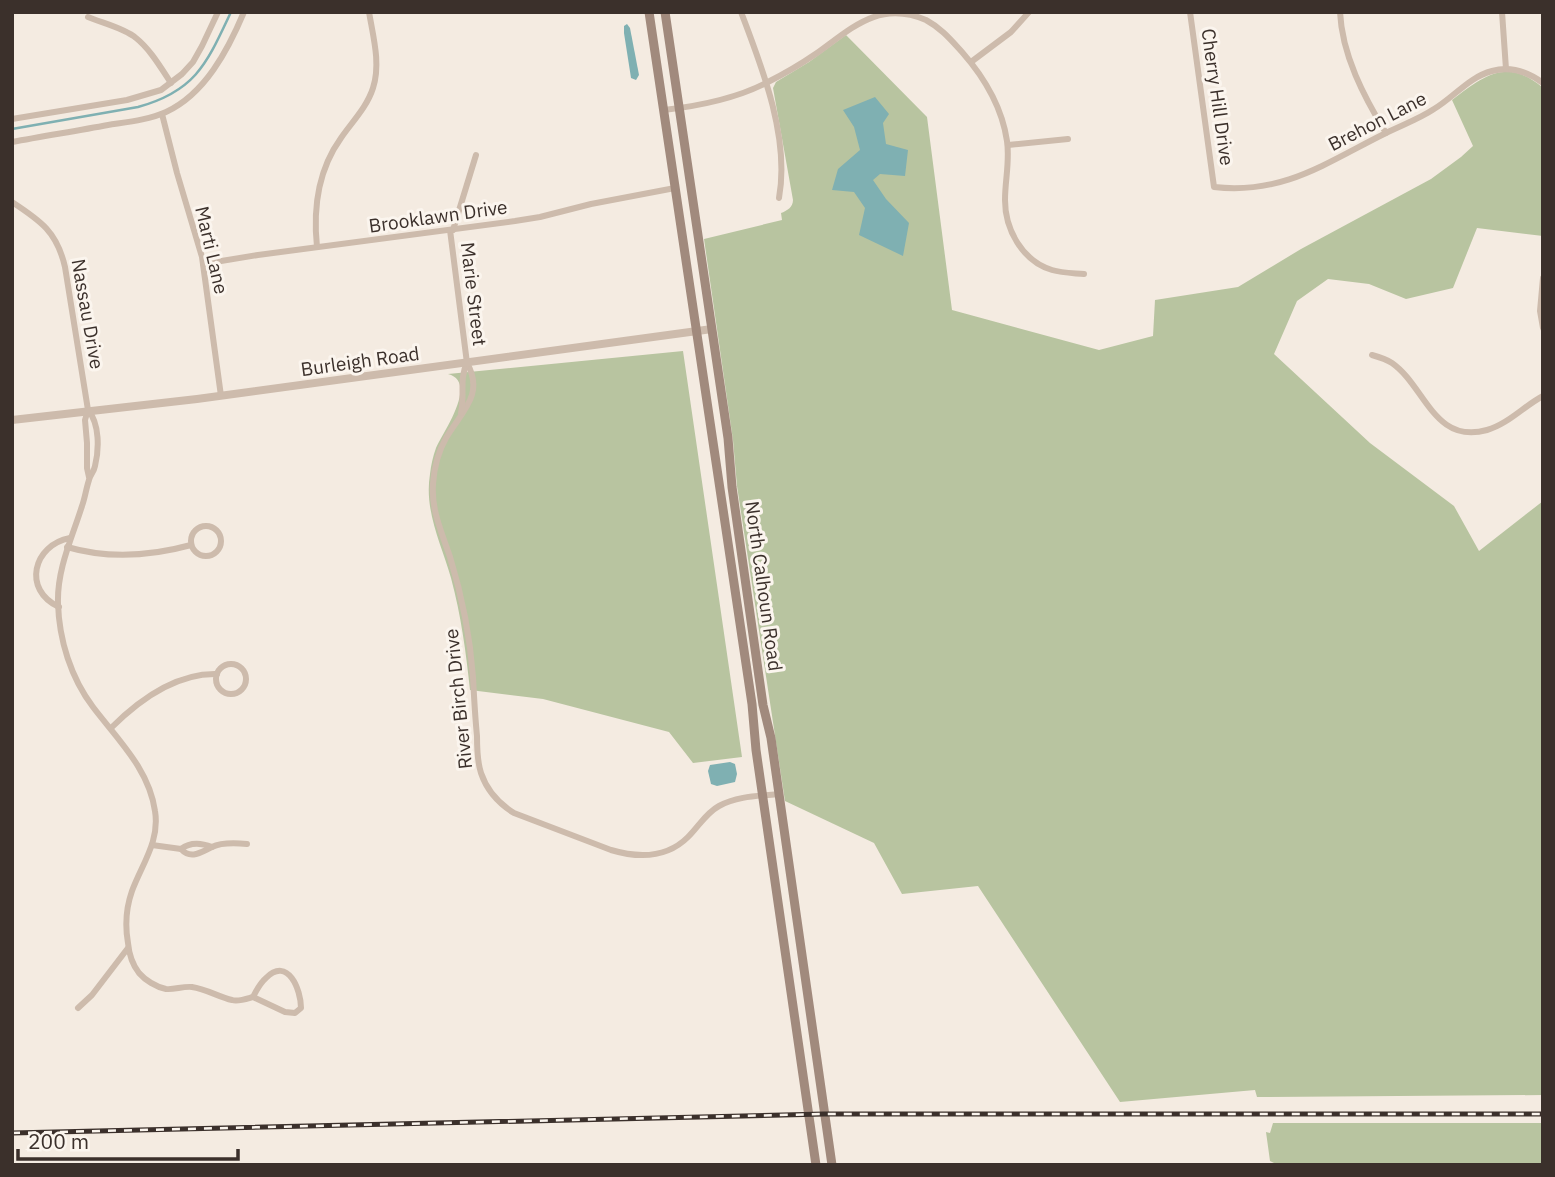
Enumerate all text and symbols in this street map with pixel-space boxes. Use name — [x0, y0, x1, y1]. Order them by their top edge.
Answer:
street label: Cherry Hill Drive — [1197, 27, 1239, 167]
street label: Brehon Lane — [1324, 86, 1430, 156]
street label: Brooklawn Drive — [367, 194, 509, 238]
street label: Marti Lane — [190, 204, 234, 296]
street label: Marie Street — [456, 241, 492, 347]
street label: Nassau Drive — [67, 257, 109, 371]
street label: Burleigh Road — [299, 341, 421, 381]
street label: North Calhoun Road — [740, 499, 788, 673]
street label: River Birch Drive — [439, 628, 477, 770]
scale bar — [18, 1118, 238, 1162]
text: 200 m — [28, 1127, 89, 1155]

